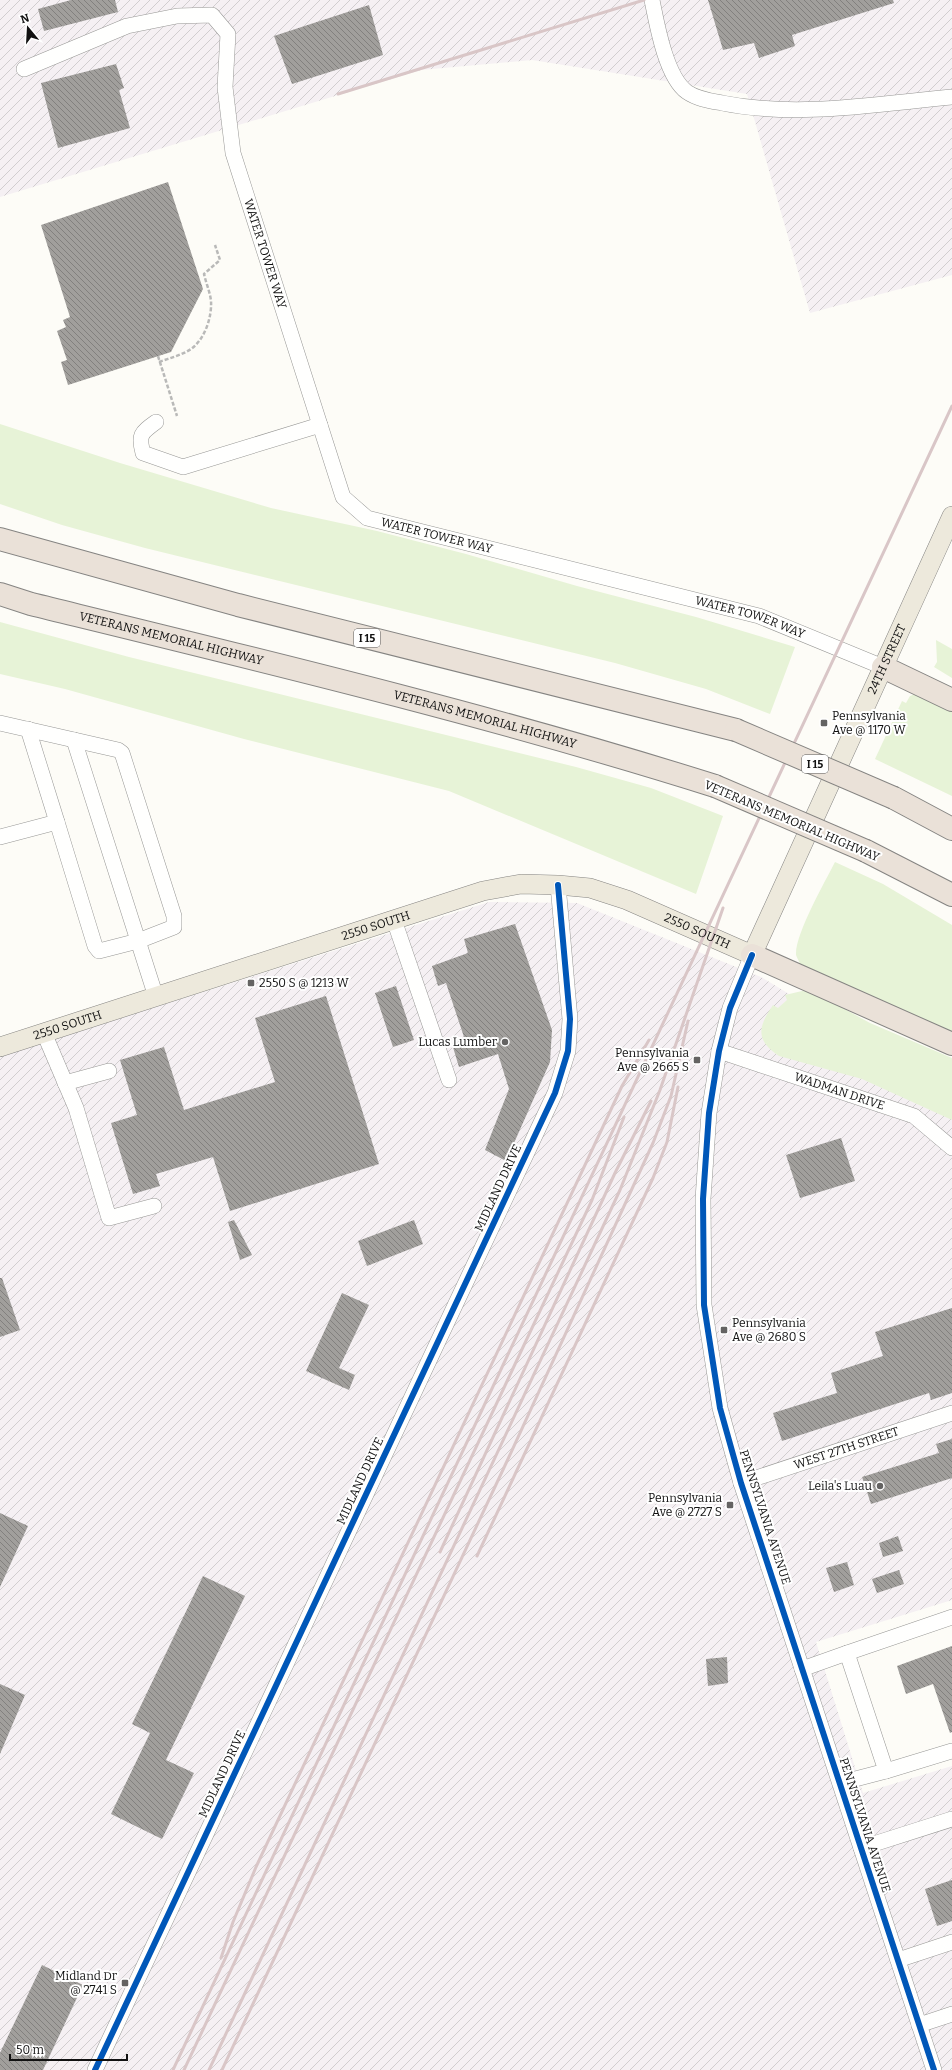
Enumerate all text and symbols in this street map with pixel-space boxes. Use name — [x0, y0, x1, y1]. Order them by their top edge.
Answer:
north arrow — [8, 8, 48, 48]
text: N — [19, 11, 32, 26]
street label: WATER TOWER WAY — [241, 197, 289, 311]
street label: WATER TOWER WAY — [380, 515, 494, 556]
street label: WATER TOWER WAY — [694, 593, 807, 641]
street label: VETERANS MEMORIAL HIGHWAY — [78, 609, 265, 668]
street label: 24TH STREET — [865, 622, 909, 696]
road number: I 15 — [354, 629, 380, 647]
street label: VETERANS MEMORIAL HIGHWAY — [392, 688, 578, 751]
place label: Pennsylvania Ave @ 1170 W — [832, 709, 906, 737]
marker: Pennsylvania Ave @ 1170 W — [819, 718, 829, 728]
road number: I 15 — [802, 755, 828, 773]
street label: VETERANS MEMORIAL HIGHWAY — [702, 778, 882, 864]
street label: 2550 SOUTH — [340, 908, 412, 943]
street label: 2550 SOUTH — [662, 910, 733, 952]
place label: 2550 S @ 1213 W — [259, 976, 349, 990]
marker: 2550 S @ 1213 W — [246, 978, 256, 988]
street label: 2550 SOUTH — [32, 1008, 103, 1043]
place label: Lucas Lumber — [418, 1035, 498, 1049]
marker: Lucas Lumber — [500, 1037, 510, 1047]
place label: Pennsylvania Ave @ 2665 S — [615, 1046, 689, 1074]
marker: Pennsylvania Ave @ 2665 S — [692, 1055, 702, 1065]
street label: WADMAN DRIVE — [793, 1070, 886, 1113]
street label: MIDLAND DRIVE — [472, 1142, 524, 1234]
place label: Pennsylvania Ave @ 2680 S — [732, 1316, 806, 1344]
marker: Pennsylvania Ave @ 2680 S — [719, 1325, 729, 1335]
street label: WEST 27TH STREET — [792, 1424, 901, 1472]
street label: MIDLAND DRIVE — [334, 1435, 386, 1527]
street label: PENNSYLVANIA AVENUE — [737, 1448, 793, 1586]
place label: Leila's Luau — [808, 1479, 873, 1493]
marker: Leila's Luau — [875, 1481, 885, 1491]
place label: Pennsylvania Ave @ 2727 S — [648, 1491, 722, 1519]
marker: Pennsylvania Ave @ 2727 S — [725, 1500, 735, 1510]
street label: MIDLAND DRIVE — [196, 1728, 248, 1820]
street label: PENNSYLVANIA AVENUE — [837, 1756, 893, 1894]
place label: Midland Dr @ 2741 S — [55, 1969, 118, 1997]
marker: Midland Dr @ 2741 S — [120, 1978, 130, 1988]
scale bar — [10, 2036, 127, 2062]
text: 50 m — [16, 2043, 45, 2057]

